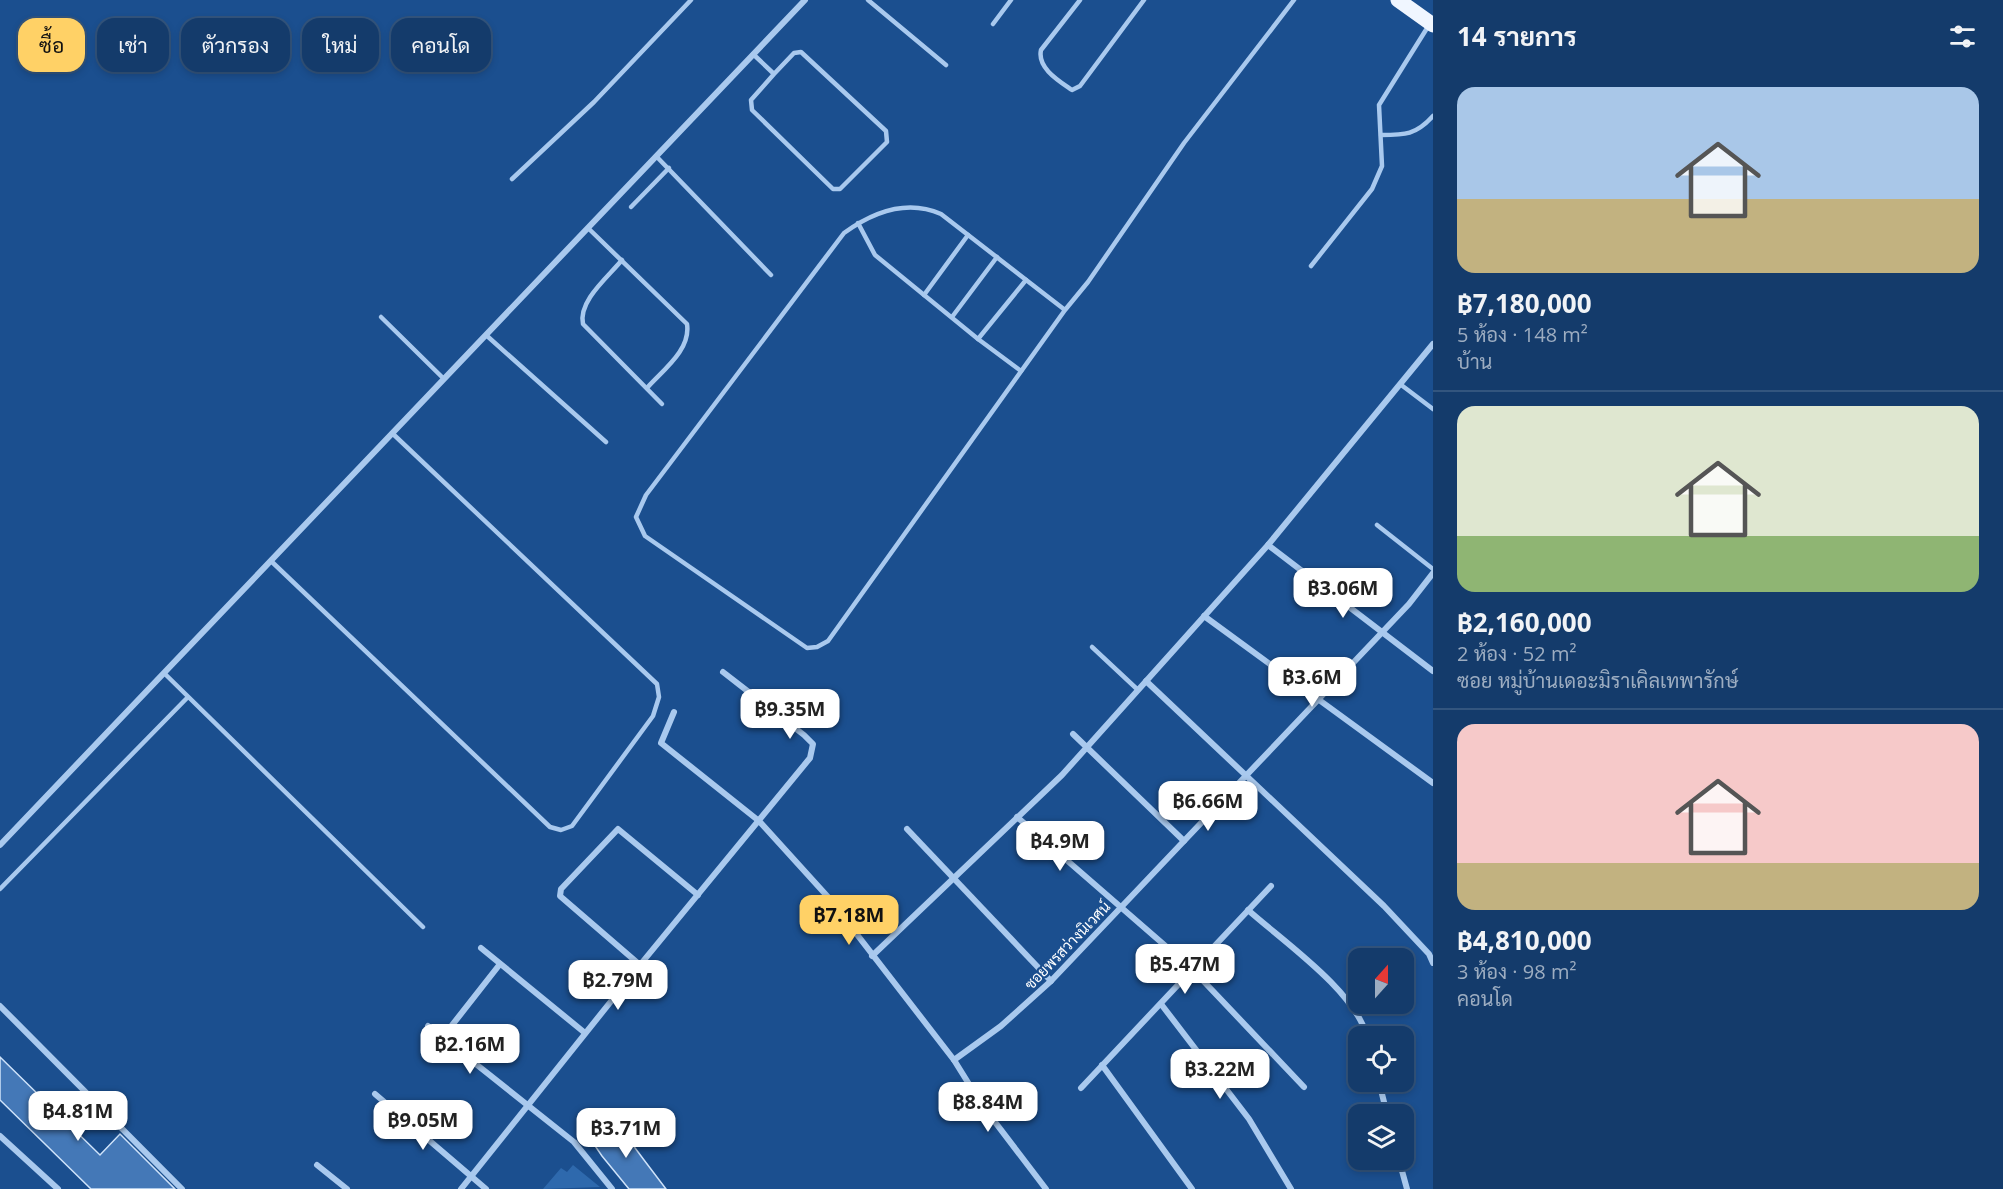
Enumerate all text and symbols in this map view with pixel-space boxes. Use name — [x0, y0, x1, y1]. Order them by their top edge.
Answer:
chip: ซื้อ — [18, 18, 85, 72]
chip: เช่า — [97, 18, 169, 72]
chip: ตัวกรอง — [181, 18, 290, 72]
chip: ใหม่ — [302, 18, 379, 72]
chip: คอนโด — [391, 18, 491, 72]
text: 14 รายการ — [1457, 18, 1577, 54]
icon: filters — [1946, 20, 1979, 53]
icon: home — [1664, 126, 1772, 234]
text: ฿7,180,000 — [1457, 285, 1592, 321]
text: 5 ห้อง · 148 m² — [1457, 321, 1588, 348]
text: บ้าน — [1457, 348, 1492, 375]
icon: home — [1664, 445, 1772, 553]
pin: ฿3.06M — [1294, 568, 1392, 619]
text: ฿3.06M — [1308, 574, 1378, 601]
text: ฿2,160,000 — [1457, 604, 1592, 640]
text: 2 ห้อง · 52 m² — [1457, 640, 1576, 667]
pin: ฿3.6M — [1270, 657, 1354, 708]
text: ฿3.6M — [1282, 663, 1342, 690]
text: ซอย หมู่บ้านเดอะมิราเคิลเทพารักษ์ — [1457, 667, 1738, 694]
pin: ฿9.35M — [741, 689, 839, 740]
text: ฿9.35M — [755, 695, 825, 722]
icon: home — [1664, 763, 1772, 871]
pin: ฿6.66M — [1159, 781, 1257, 832]
text: ฿6.66M — [1173, 787, 1243, 814]
pin: ฿4.9M — [1018, 821, 1102, 872]
text: ฿4.9M — [1030, 827, 1090, 854]
pin: ฿7.18M — [800, 895, 898, 946]
street label: ซอยพรสว่างนิเวศน์ — [1020, 896, 1114, 994]
text: ฿7.18M — [814, 901, 884, 928]
text: ฿4,810,000 — [1457, 922, 1592, 958]
pin: ฿5.47M — [1136, 944, 1234, 995]
north arrow — [1348, 948, 1414, 1014]
map controls — [1348, 948, 1414, 1170]
text: ฿5.47M — [1150, 950, 1220, 977]
text: 3 ห้อง · 98 m² — [1457, 958, 1576, 985]
pin: ฿2.79M — [569, 960, 667, 1011]
text: ฿2.79M — [583, 966, 653, 993]
text: คอนโด — [1457, 985, 1513, 1012]
pin: ฿2.16M — [421, 1024, 519, 1075]
button: locate — [1348, 1026, 1414, 1092]
text: ฿2.16M — [435, 1030, 505, 1057]
pin: ฿3.22M — [1171, 1049, 1269, 1100]
text: ฿3.22M — [1185, 1055, 1255, 1082]
pin: ฿8.84M — [939, 1082, 1037, 1133]
text: ฿8.84M — [953, 1088, 1023, 1115]
pin: ฿4.81M — [29, 1091, 127, 1142]
text: ฿4.81M — [43, 1097, 113, 1124]
pin: ฿9.05M — [374, 1100, 472, 1151]
button: layers — [1348, 1104, 1414, 1170]
text: ฿9.05M — [388, 1106, 458, 1133]
pin: ฿3.71M — [577, 1108, 675, 1159]
text: ฿3.71M — [591, 1114, 661, 1141]

